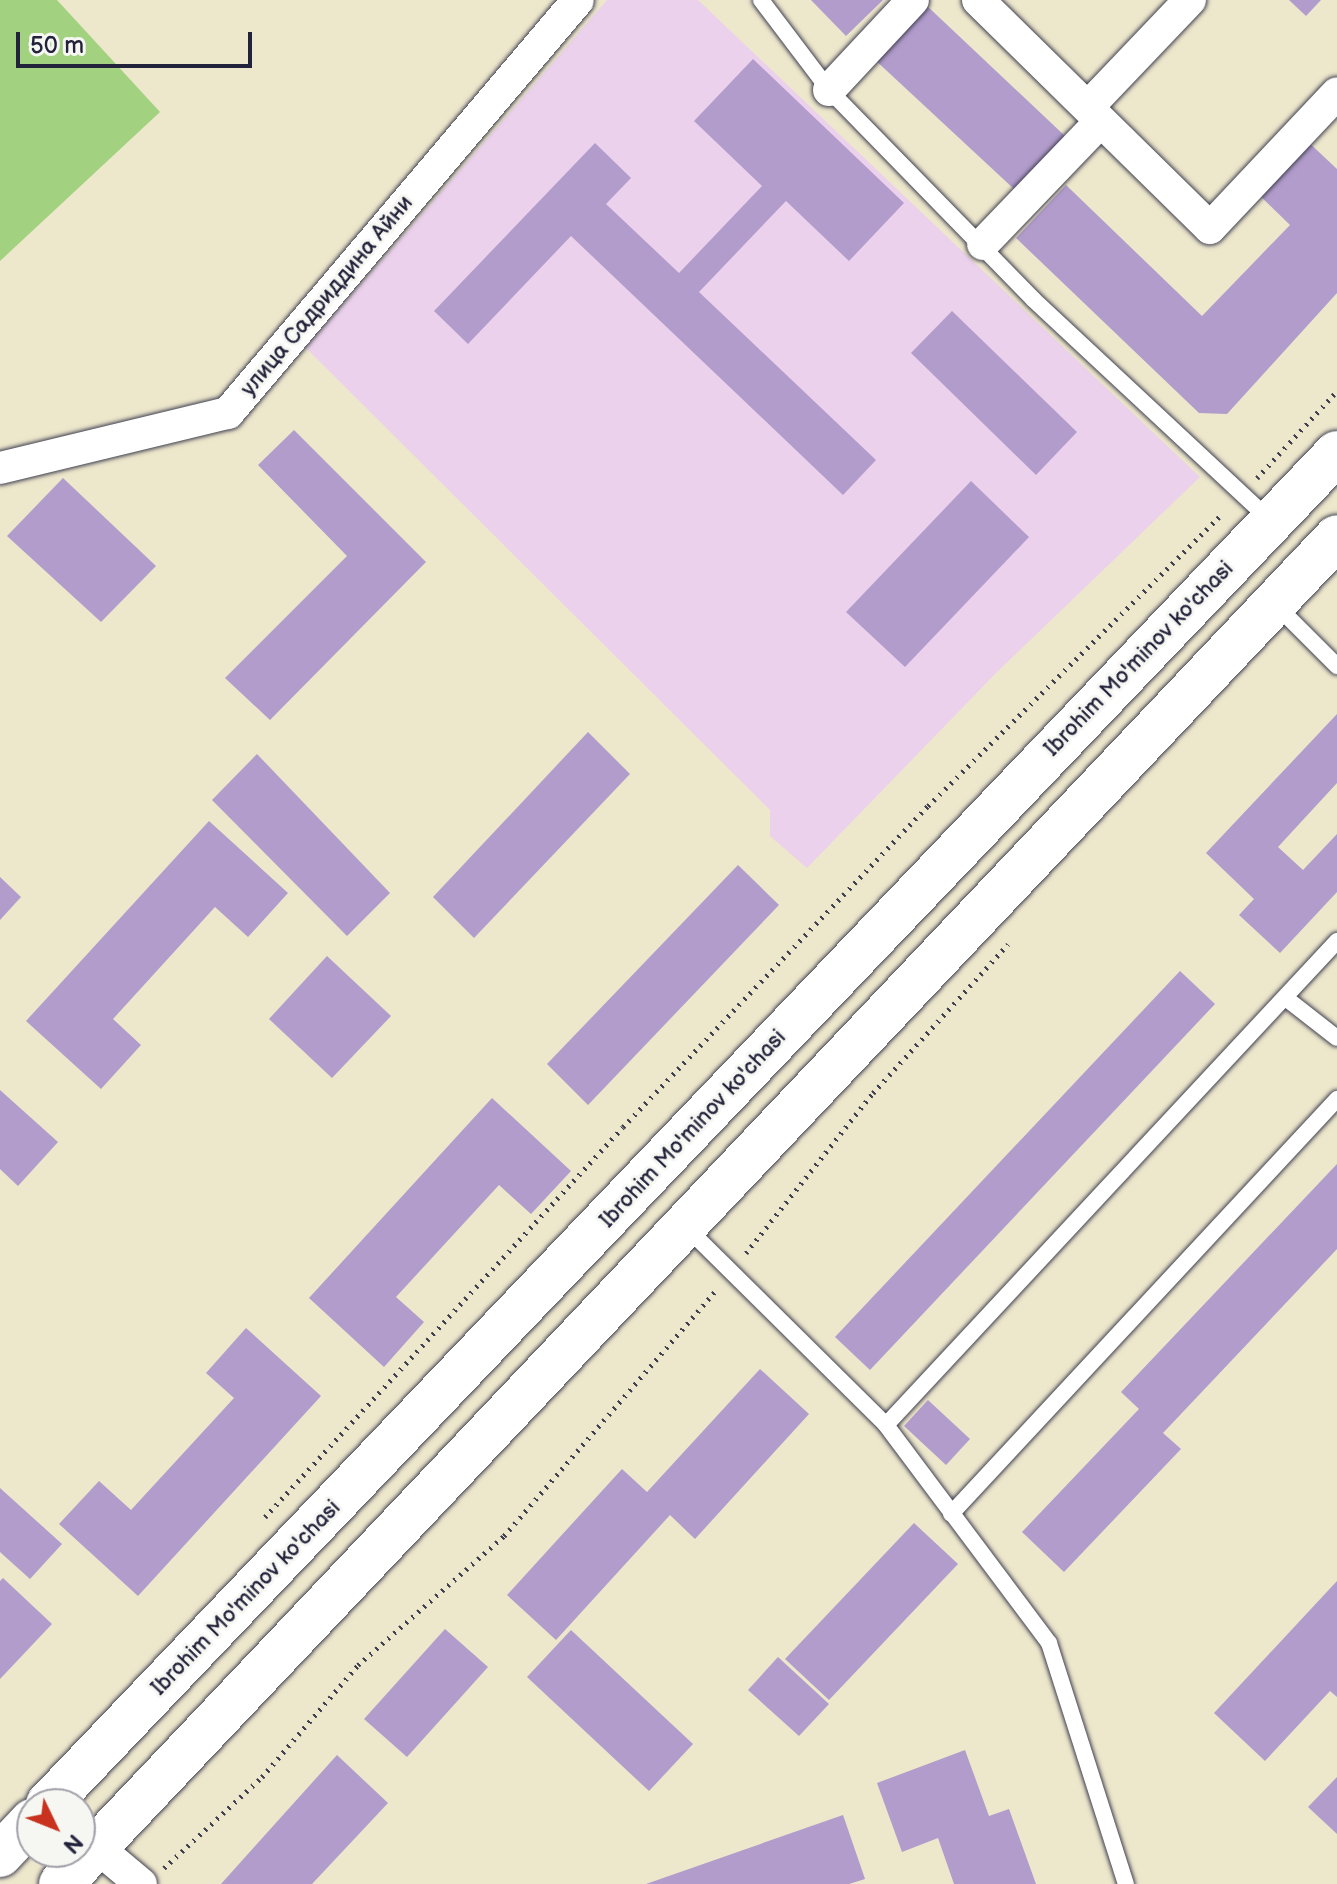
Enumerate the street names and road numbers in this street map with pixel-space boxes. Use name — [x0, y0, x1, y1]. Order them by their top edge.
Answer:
street label: улица Садриддина Айни — [235, 190, 419, 402]
street label: Ibrohim Mo'minov ko'chasi — [1039, 556, 1239, 762]
street label: Ibrohim Mo'minov ko'chasi — [594, 1025, 792, 1233]
street label: Ibrohim Mo'minov ko'chasi — [146, 1495, 346, 1701]

